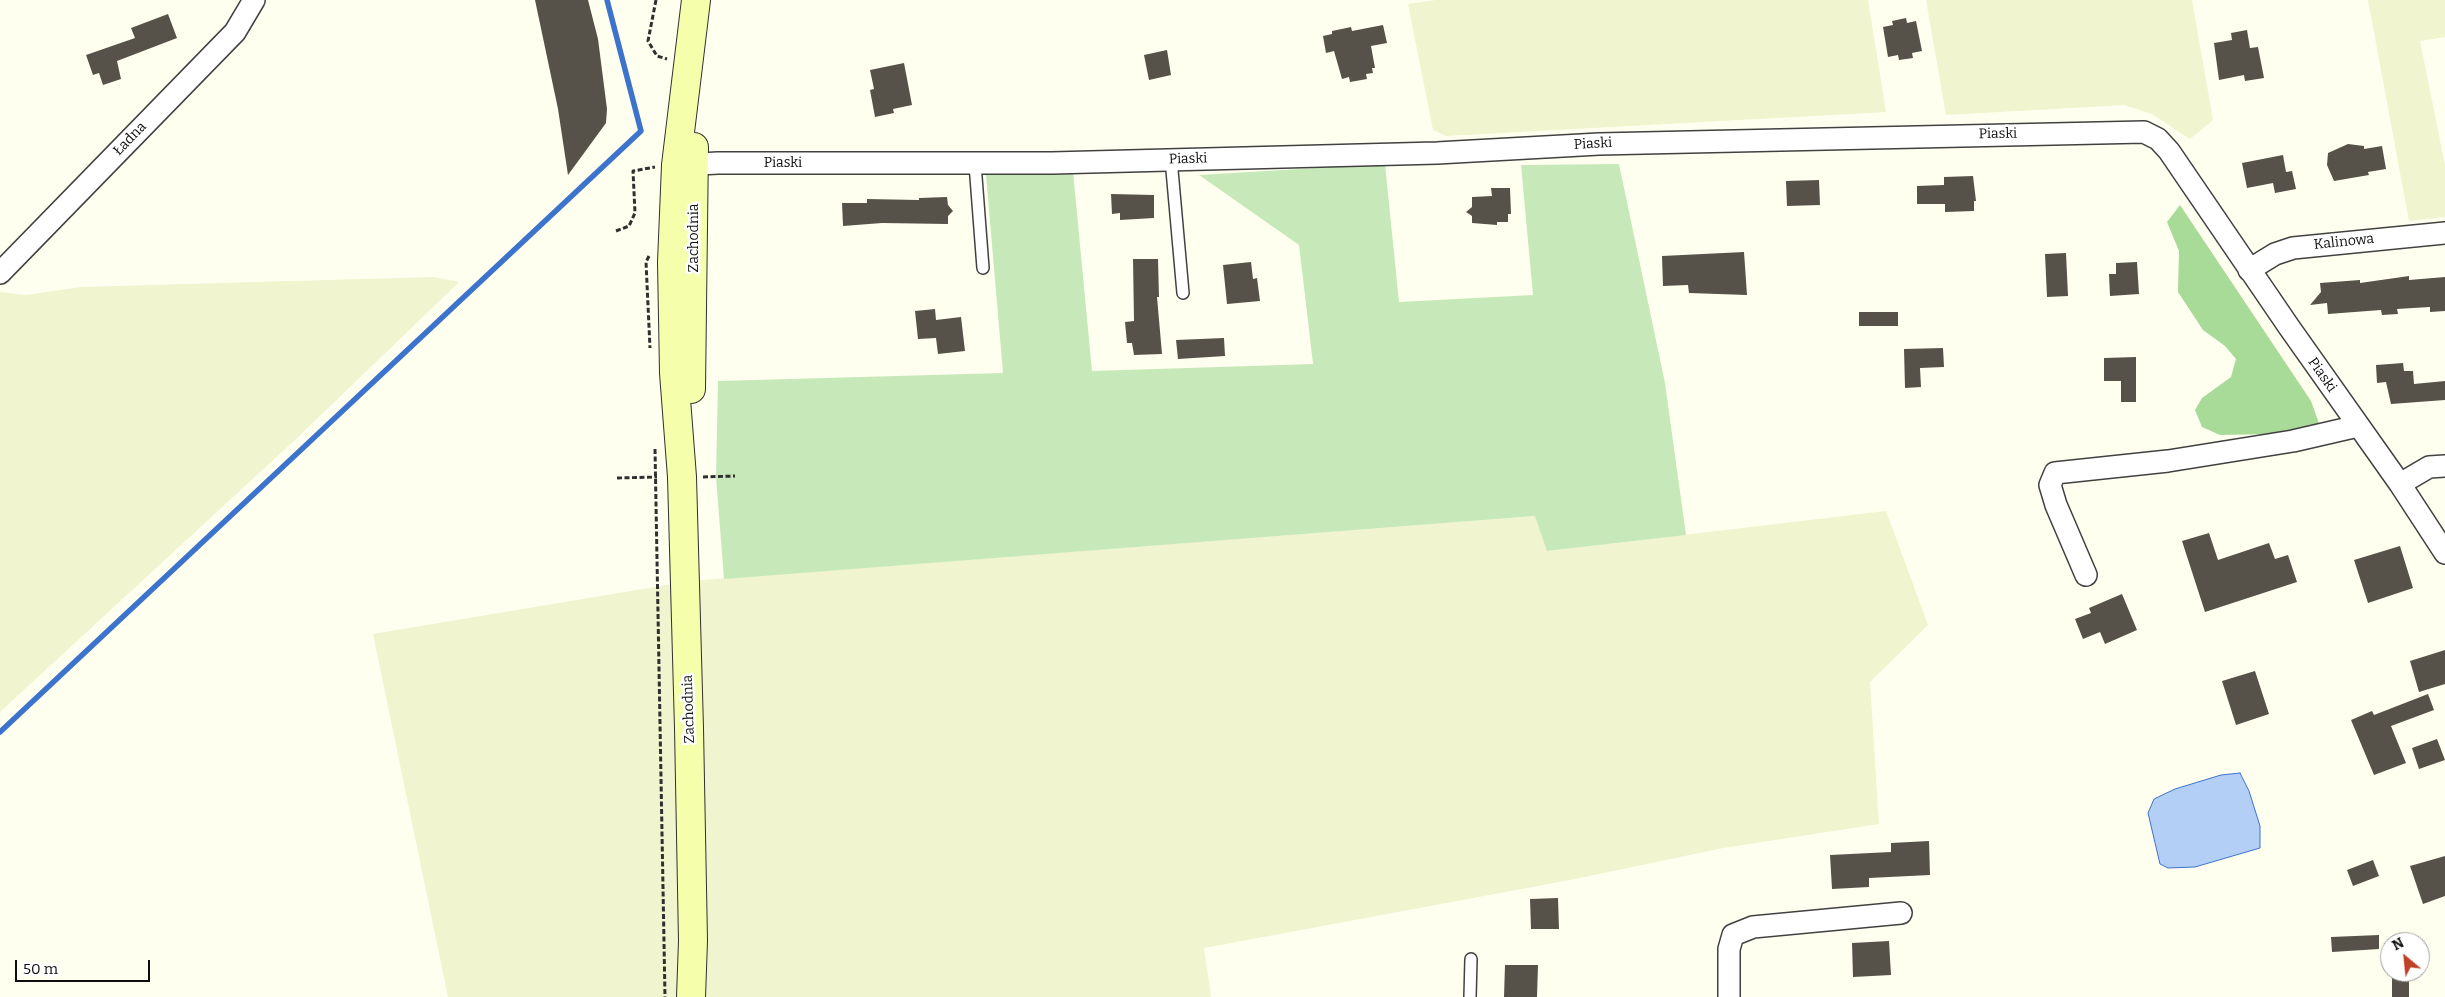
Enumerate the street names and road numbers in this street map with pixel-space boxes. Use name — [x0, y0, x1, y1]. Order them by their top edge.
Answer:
street label: Ładna — [110, 119, 150, 159]
street label: Piaski — [1979, 125, 2017, 143]
street label: Piaski — [1573, 135, 1613, 153]
street label: Piaski — [1169, 150, 1207, 168]
street label: Piaski — [764, 155, 802, 171]
street label: Zachodnia — [686, 204, 702, 272]
street label: Kalinowa — [2313, 230, 2375, 254]
street label: Piaski — [2304, 354, 2340, 396]
street label: Zachodnia — [679, 674, 699, 744]

